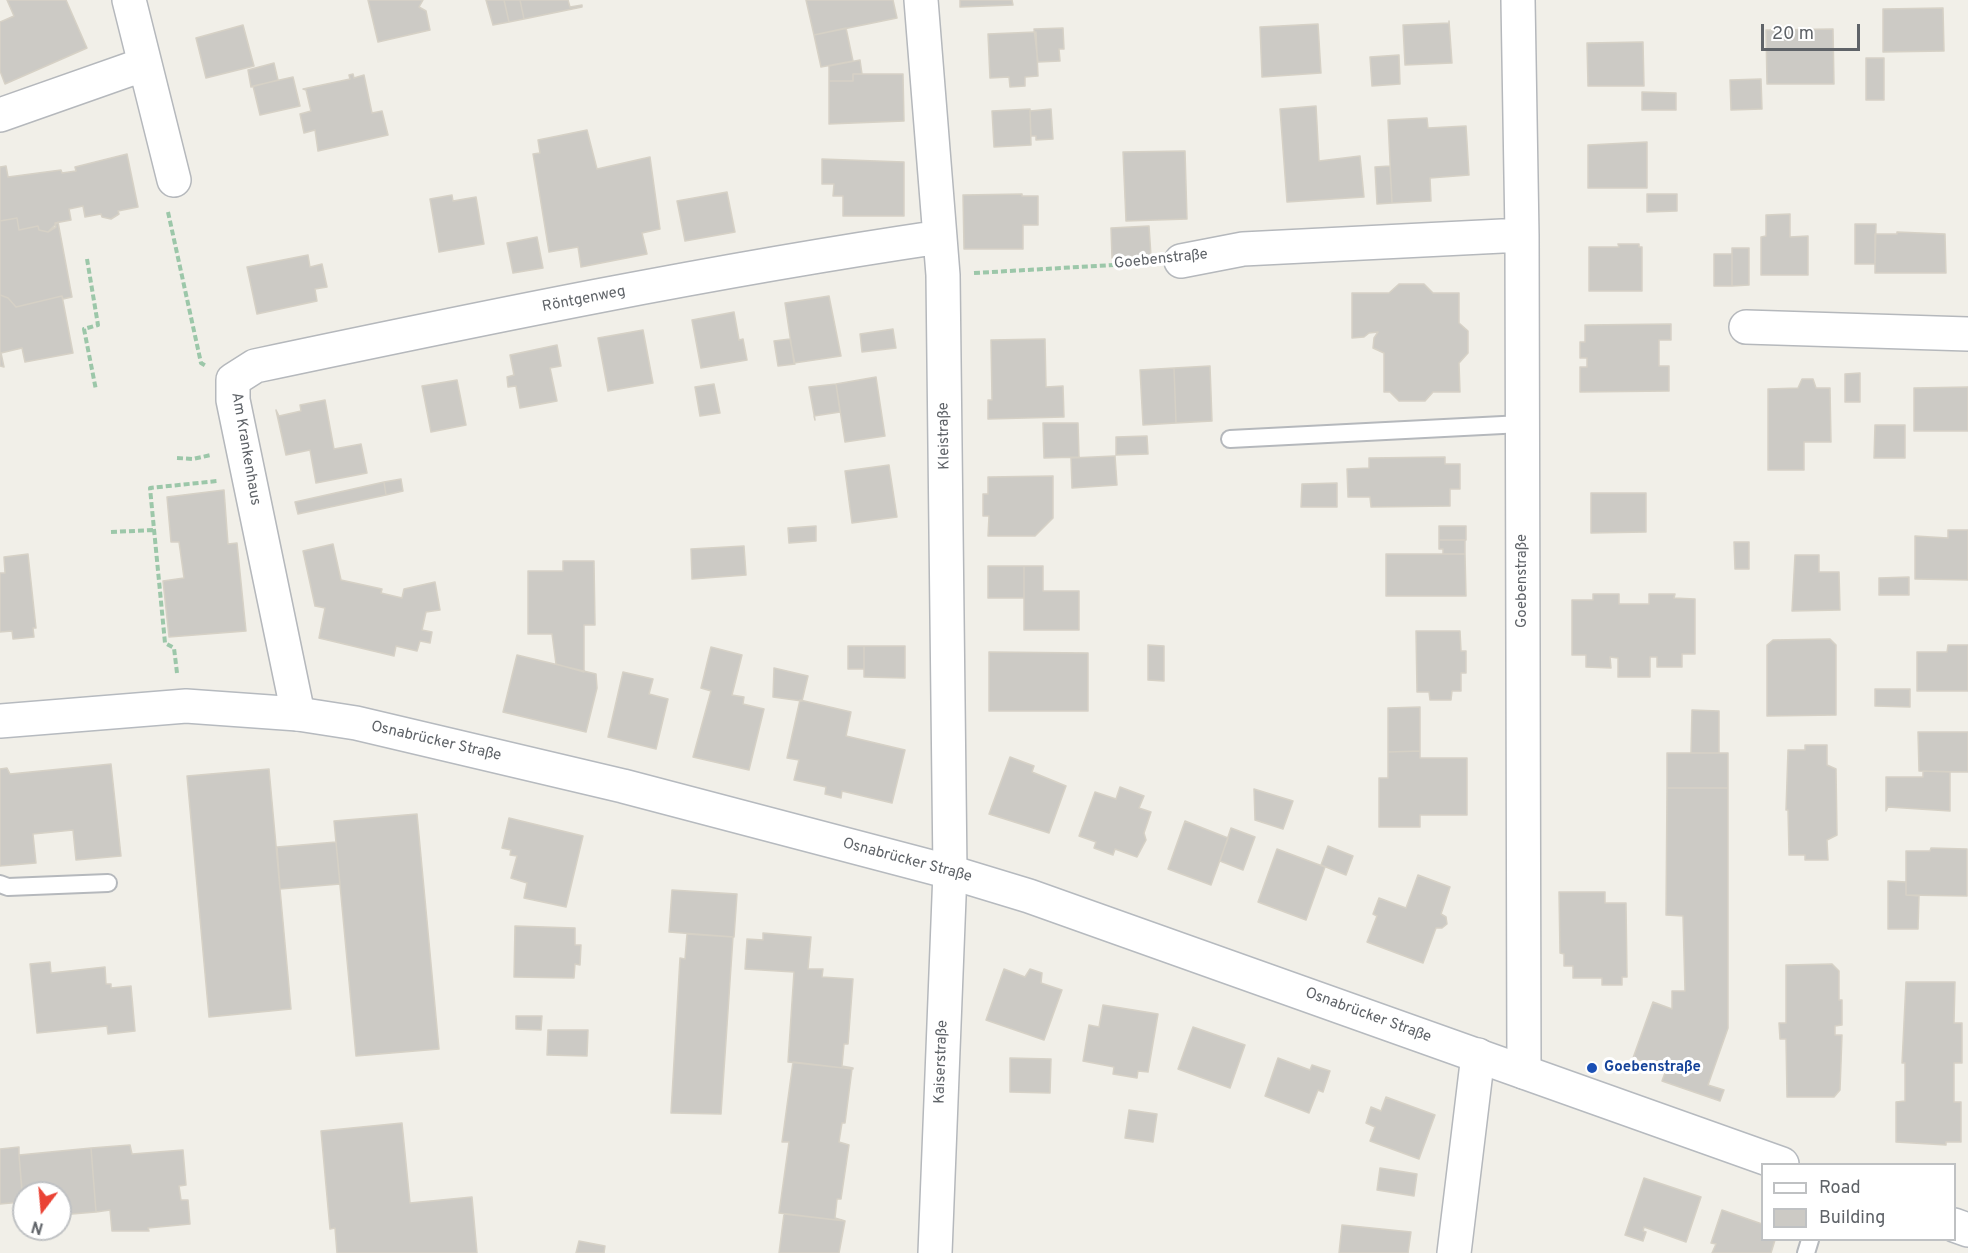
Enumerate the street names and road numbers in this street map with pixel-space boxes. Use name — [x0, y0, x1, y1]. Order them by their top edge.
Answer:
street label: Goebenstraße — [1113, 246, 1209, 274]
street label: Röntgenweg — [541, 283, 627, 317]
street label: Am Krankenhaus — [226, 391, 264, 507]
street label: Kleistraße — [935, 402, 955, 470]
street label: Goebenstraße — [1514, 534, 1532, 628]
street label: Osnabrücker Straße — [369, 718, 503, 766]
street label: Osnabrücker Straße — [840, 835, 974, 887]
street label: Osnabrücker Straße — [1302, 985, 1434, 1047]
street label: Kaiserstraße — [932, 1020, 952, 1104]

